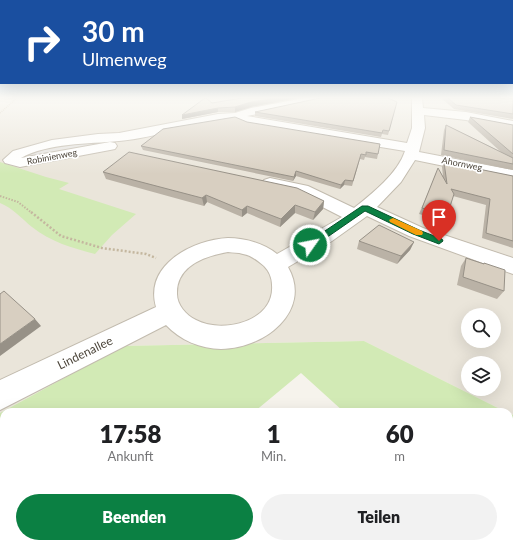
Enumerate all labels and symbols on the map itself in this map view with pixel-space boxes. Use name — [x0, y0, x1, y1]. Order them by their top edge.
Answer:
street label: Robinienweg — [26, 146, 78, 167]
street label: Ahornweg — [441, 154, 484, 173]
pin — [422, 200, 456, 241]
position arrow — [289, 224, 331, 266]
street label: Lindenallee — [55, 333, 115, 372]

